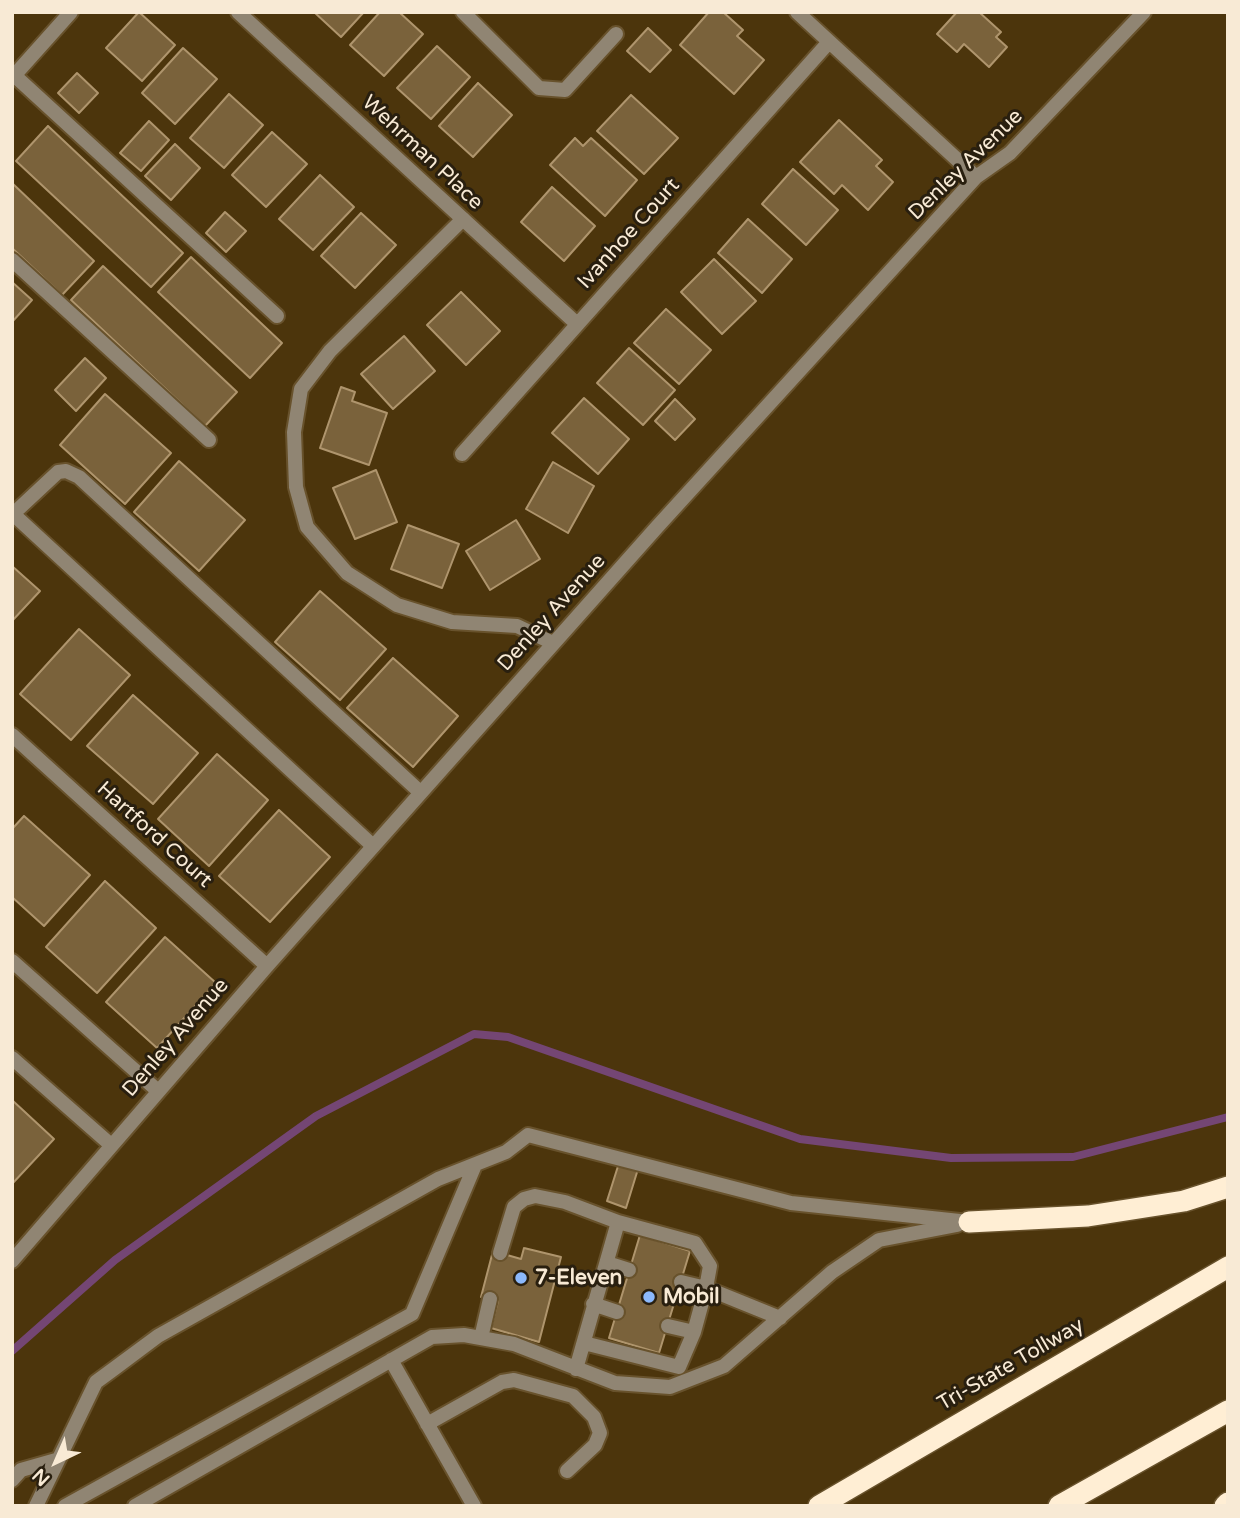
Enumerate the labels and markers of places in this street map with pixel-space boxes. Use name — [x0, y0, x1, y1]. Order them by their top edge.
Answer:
place label: 7-Eleven — [535, 1265, 622, 1291]
marker: 7-Eleven — [513, 1270, 529, 1286]
place label: Mobil — [663, 1284, 719, 1310]
marker: Mobil — [641, 1289, 657, 1305]

